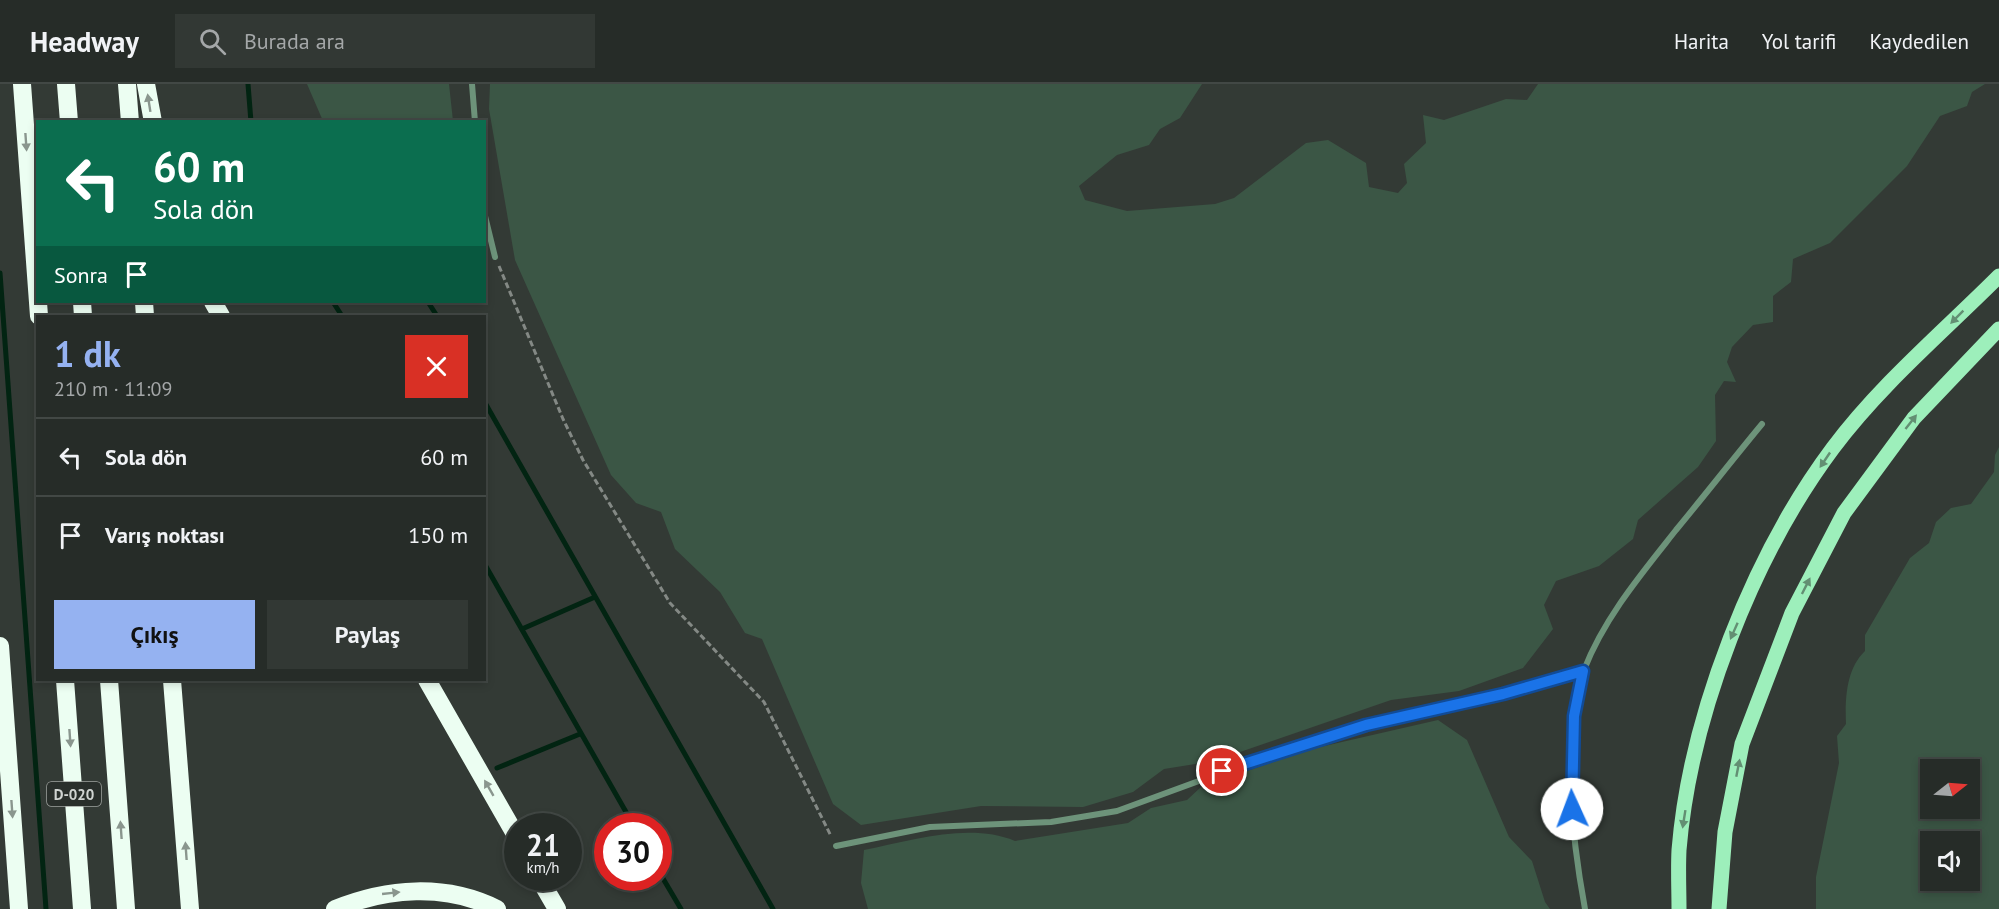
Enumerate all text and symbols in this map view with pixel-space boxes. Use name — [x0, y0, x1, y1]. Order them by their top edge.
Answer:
search box — [175, 14, 595, 68]
text: Headway — [30, 23, 139, 60]
icon: search — [196, 25, 229, 58]
text: Burada ara — [244, 27, 345, 55]
text: Harita — [1674, 28, 1729, 55]
text: Yol tarifi — [1762, 28, 1836, 55]
text: Kaydedilen — [1869, 28, 1969, 55]
one-way arrow — [145, 93, 154, 112]
one-way arrow — [21, 133, 31, 152]
text: 60 m — [153, 139, 245, 194]
icon: left — [54, 144, 132, 222]
text: Sola dön — [153, 192, 254, 226]
icon: arrive — [120, 258, 153, 291]
text: Sonra — [54, 261, 108, 289]
one-way arrow — [1950, 310, 1965, 324]
text: 1 dk — [54, 330, 121, 377]
button: close — [405, 335, 468, 398]
text: 210 m · 11:09 — [54, 376, 172, 402]
one-way arrow — [1905, 415, 1917, 430]
icon: left — [54, 441, 87, 474]
text: Sola dön — [105, 443, 187, 471]
text: 60 m — [420, 443, 468, 471]
one-way arrow — [1819, 451, 1831, 467]
icon: arrive — [54, 519, 87, 552]
text: Varış noktası — [105, 521, 225, 549]
text: 150 m — [408, 521, 468, 549]
one-way arrow — [1801, 577, 1811, 594]
button: Çıkış — [54, 600, 255, 669]
button: Paylaş — [267, 600, 468, 669]
one-way arrow — [1730, 623, 1739, 640]
one-way arrow — [65, 728, 74, 747]
pin — [1196, 745, 1247, 796]
icon: arrive — [1205, 754, 1238, 787]
one-way arrow — [1734, 758, 1743, 777]
north arrow — [1920, 759, 1980, 819]
map controls — [1920, 759, 1980, 891]
position arrow — [1540, 777, 1604, 841]
one-way arrow — [483, 780, 494, 796]
road number: D-020 — [47, 782, 101, 806]
one-way arrow — [7, 800, 17, 819]
one-way arrow — [1680, 810, 1689, 829]
speed limit sign: 30 — [594, 813, 672, 891]
one-way arrow — [116, 820, 125, 839]
text: 21 — [526, 825, 560, 864]
button: sound — [1920, 831, 1980, 891]
one-way arrow — [181, 841, 191, 860]
text: km/h — [527, 858, 559, 877]
one-way arrow — [382, 888, 401, 897]

